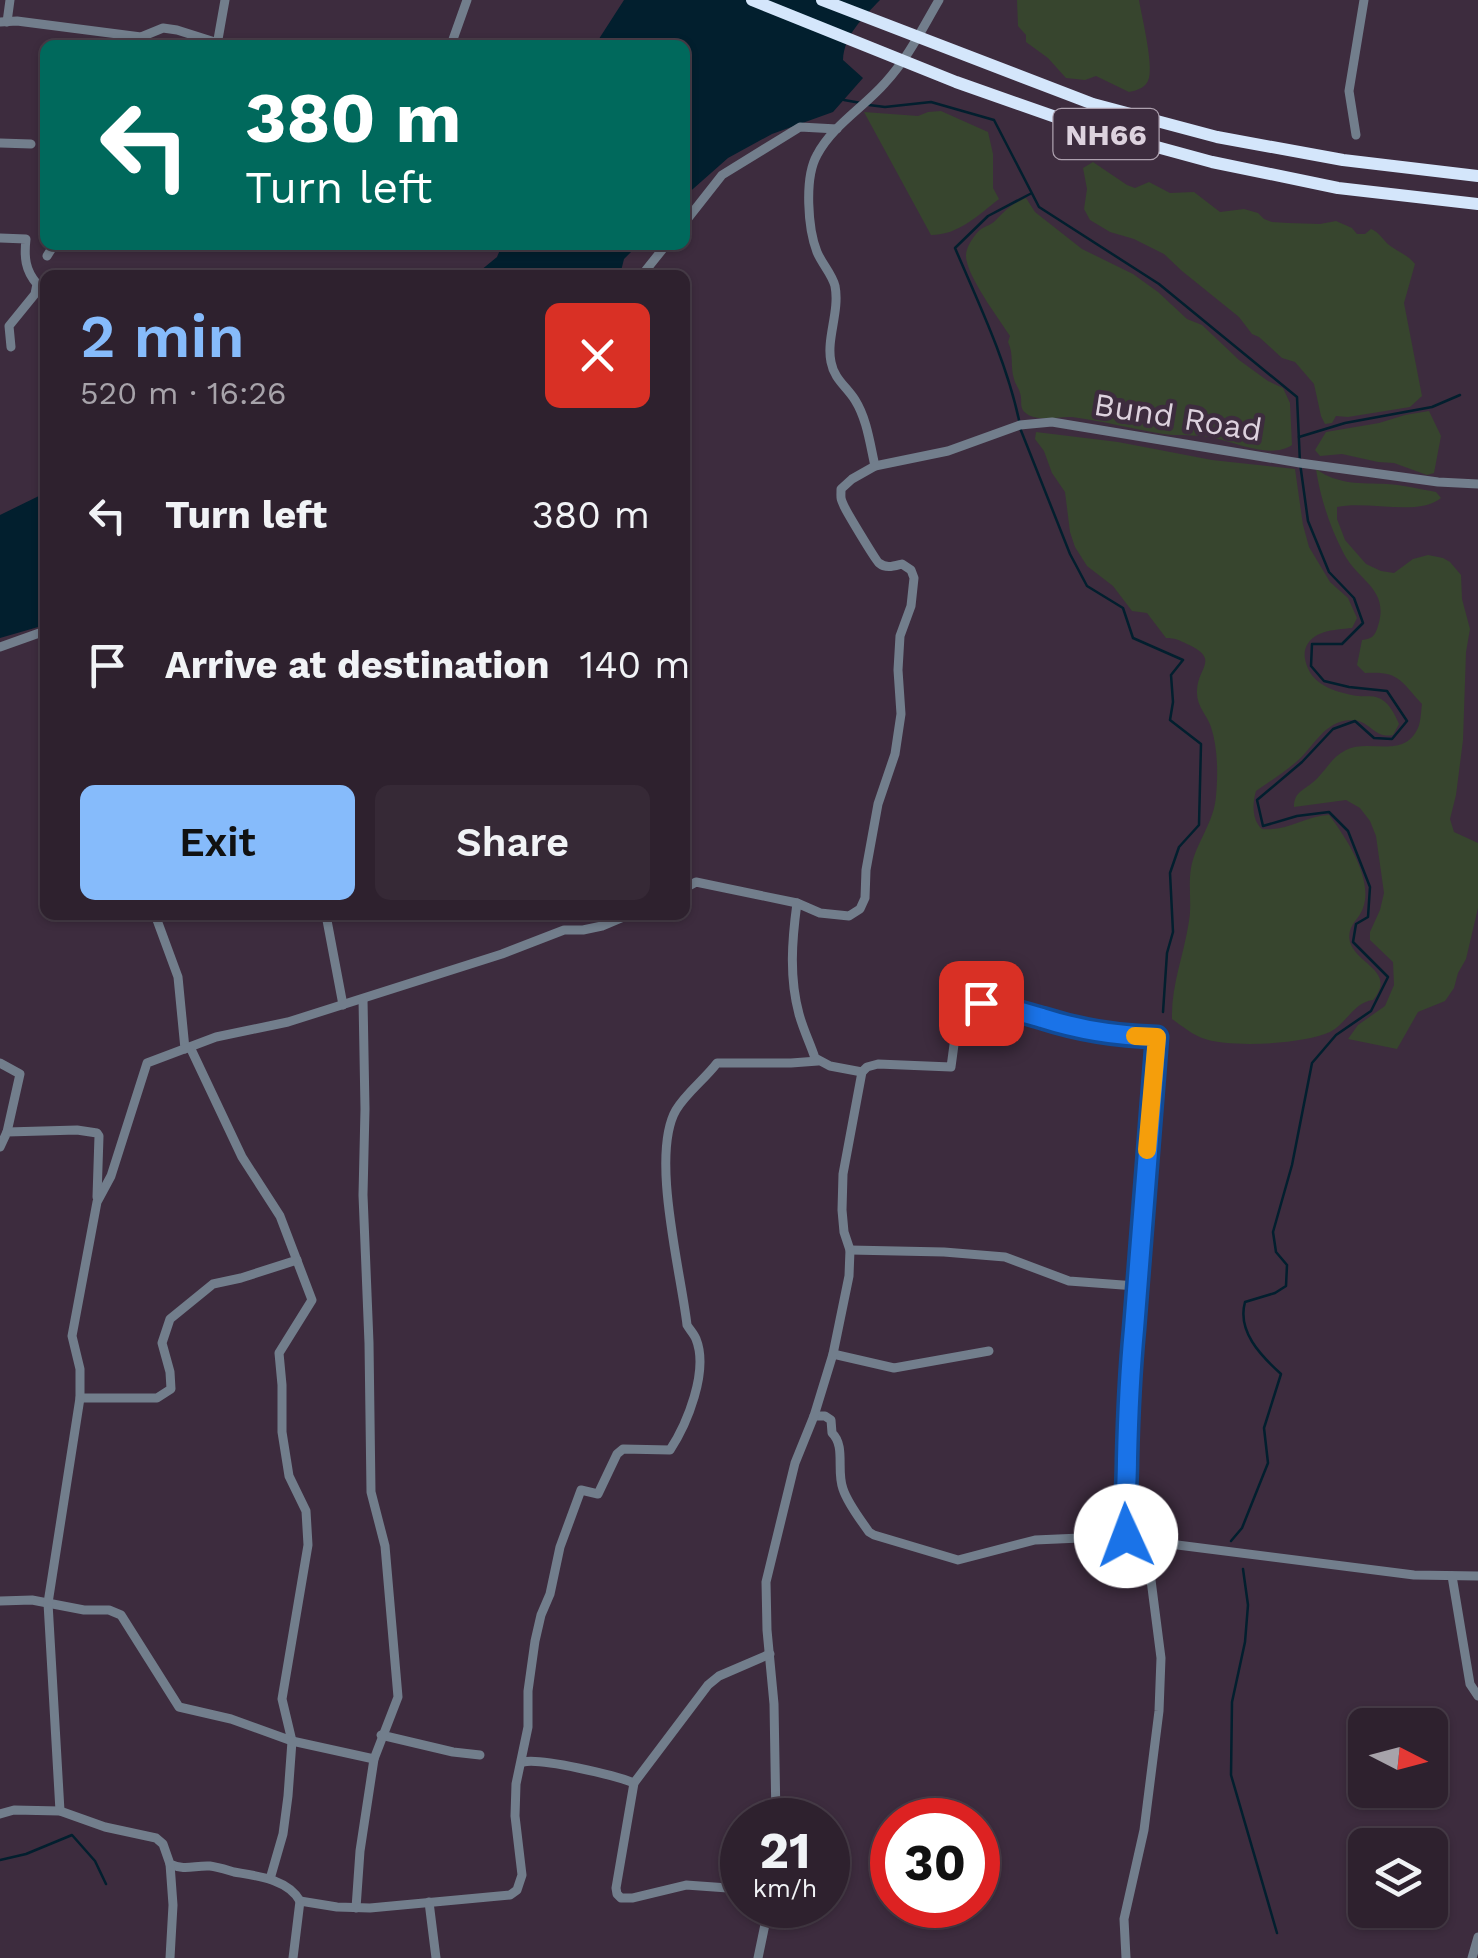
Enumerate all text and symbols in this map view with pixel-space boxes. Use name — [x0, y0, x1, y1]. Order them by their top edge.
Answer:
text: 380 m — [245, 77, 461, 159]
icon: left — [80, 80, 210, 210]
road number: NH66 — [1054, 109, 1158, 159]
text: Turn left — [245, 161, 432, 214]
text: 2 min — [80, 301, 245, 372]
button: close — [545, 303, 650, 408]
text: 520 m · 16:26 — [80, 374, 287, 412]
street label: Bund Road — [1091, 385, 1265, 449]
icon: left — [80, 488, 135, 543]
text: Turn left — [165, 493, 327, 537]
text: 380 m — [532, 493, 650, 537]
icon: arrive — [80, 638, 135, 693]
text: Arrive at destination — [165, 643, 550, 687]
text: 140 m — [580, 643, 690, 687]
button: Exit — [80, 785, 355, 900]
button: Share — [375, 785, 650, 900]
pin — [939, 961, 1024, 1046]
icon: arrive — [954, 976, 1009, 1031]
position arrow — [1074, 1484, 1178, 1588]
north arrow — [1348, 1708, 1448, 1808]
map controls — [1348, 1708, 1448, 1928]
speed limit sign: 30 — [870, 1798, 1000, 1928]
text: 21 — [759, 1821, 811, 1880]
button: layers — [1348, 1828, 1448, 1928]
text: km/h — [753, 1874, 817, 1903]

